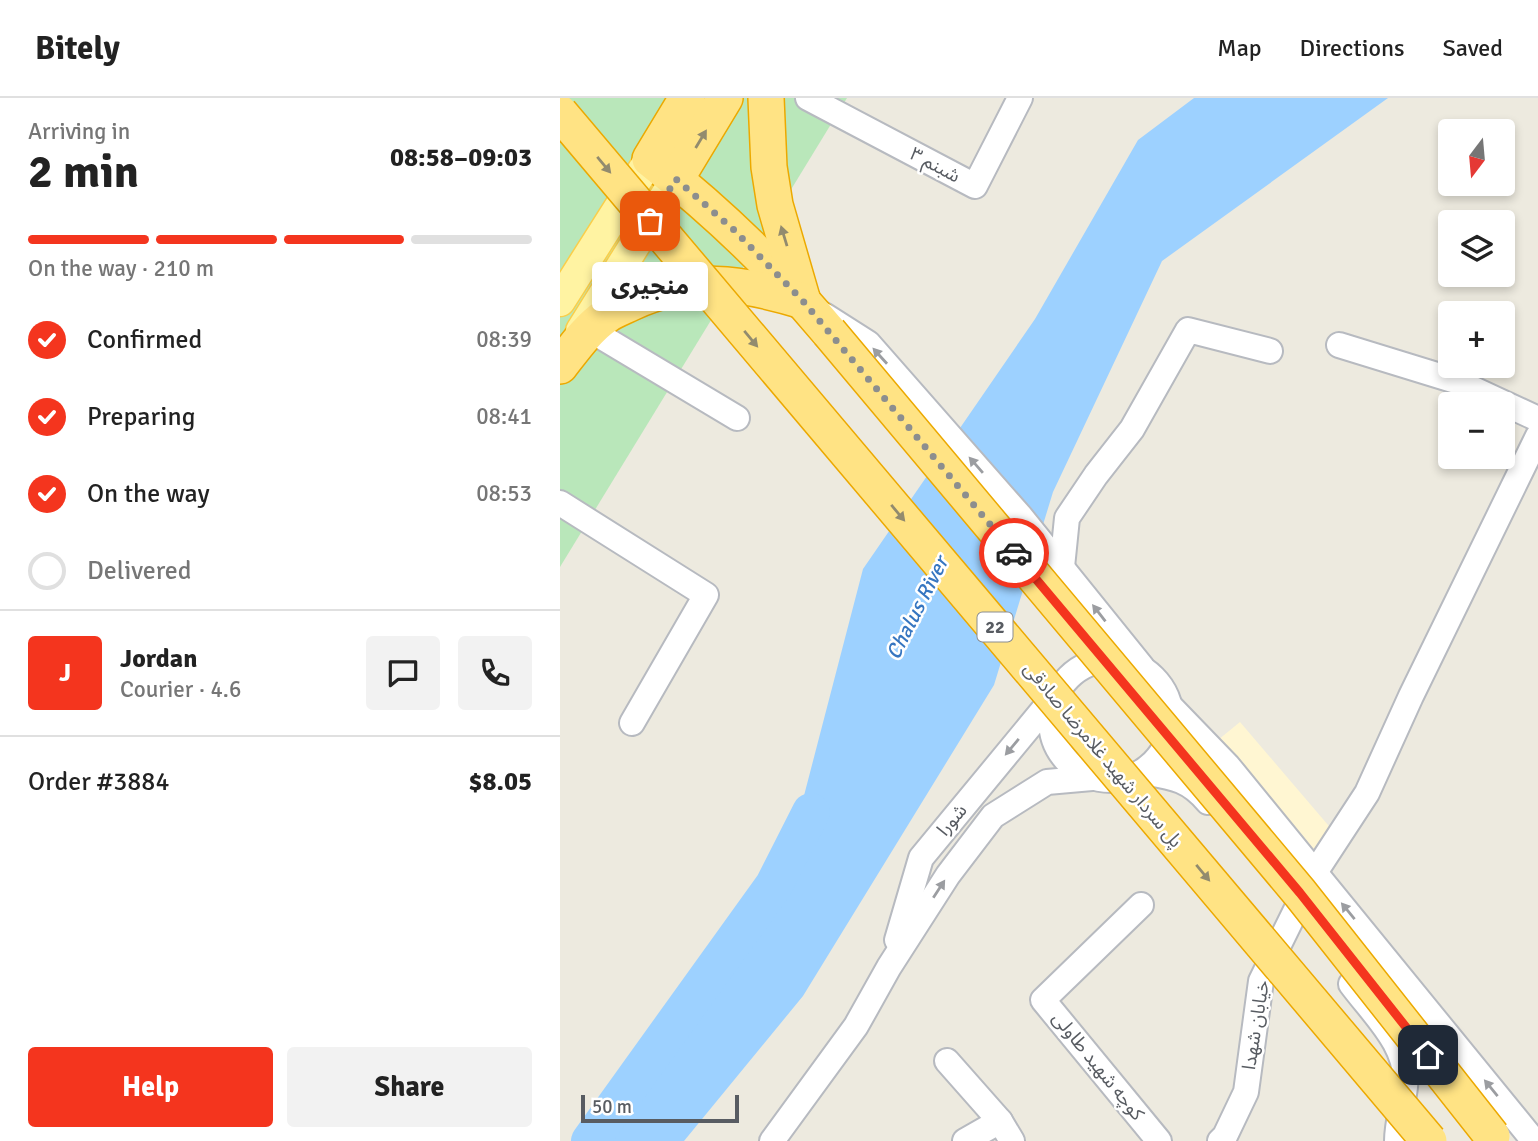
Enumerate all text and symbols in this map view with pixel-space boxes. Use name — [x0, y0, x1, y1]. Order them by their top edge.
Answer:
text: Bitely — [35, 28, 120, 69]
text: Map — [1217, 33, 1262, 63]
text: Directions — [1300, 33, 1405, 63]
text: Saved — [1443, 33, 1503, 63]
text: Arriving in — [28, 117, 130, 146]
north arrow — [1438, 119, 1516, 196]
map controls — [1438, 119, 1515, 469]
one-way arrow — [694, 129, 707, 148]
text: 08:58–09:03 — [390, 142, 532, 174]
street label: شبنم ۳ — [905, 142, 964, 190]
text: 2 min — [28, 144, 139, 200]
one-way arrow — [596, 157, 611, 174]
pin — [620, 191, 680, 251]
icon: bag — [631, 202, 669, 240]
button: layers — [1438, 210, 1515, 287]
one-way arrow — [778, 225, 788, 246]
text: On the way · 210 m — [28, 254, 214, 283]
callout: منجیری — [592, 263, 708, 312]
text: منجیری — [611, 272, 689, 301]
button: + — [1438, 301, 1515, 378]
icon: check — [28, 321, 66, 359]
text: Confirmed — [87, 324, 202, 356]
text: 08:39 — [476, 325, 532, 354]
one-way arrow — [743, 330, 759, 348]
one-way arrow — [872, 347, 888, 365]
button: − — [1438, 392, 1515, 469]
icon: check — [28, 398, 66, 436]
text: Preparing — [87, 401, 195, 433]
text: 08:41 — [476, 402, 532, 431]
one-way arrow — [969, 457, 984, 474]
icon: check — [28, 475, 66, 513]
text: On the way — [87, 478, 210, 510]
text: 08:53 — [476, 479, 532, 508]
one-way arrow — [890, 504, 905, 521]
courier — [979, 518, 1049, 588]
icon: car — [995, 534, 1033, 572]
water label: Chalus River — [880, 549, 955, 664]
text: Delivered — [87, 555, 192, 587]
one-way arrow — [1092, 605, 1107, 623]
road number: 22 — [978, 612, 1012, 642]
button: chat — [366, 636, 440, 710]
button: phone — [458, 636, 532, 710]
text: Jordan — [120, 643, 197, 675]
text: J — [59, 657, 71, 689]
street label: پل سردار شهید غلامرضا صادقی — [1018, 657, 1188, 853]
text: Courier · 4.6 — [120, 675, 241, 704]
one-way arrow — [1005, 739, 1020, 756]
text: Order #3884 — [28, 766, 169, 798]
text: $8.05 — [468, 766, 532, 798]
street label: شورا — [932, 799, 972, 841]
one-way arrow — [1195, 865, 1210, 882]
one-way arrow — [933, 880, 946, 899]
one-way arrow — [1341, 902, 1356, 920]
street label: خیابان شهدا — [1237, 978, 1275, 1072]
street label: کوچه شهید طاولی — [1047, 1007, 1150, 1126]
pin — [1398, 1025, 1458, 1085]
icon: home — [1409, 1036, 1447, 1074]
button: Help — [28, 1047, 273, 1127]
button: Share — [287, 1047, 532, 1127]
one-way arrow — [1484, 1079, 1499, 1096]
scale bar — [581, 1092, 738, 1124]
text: 50 m — [592, 1095, 632, 1119]

